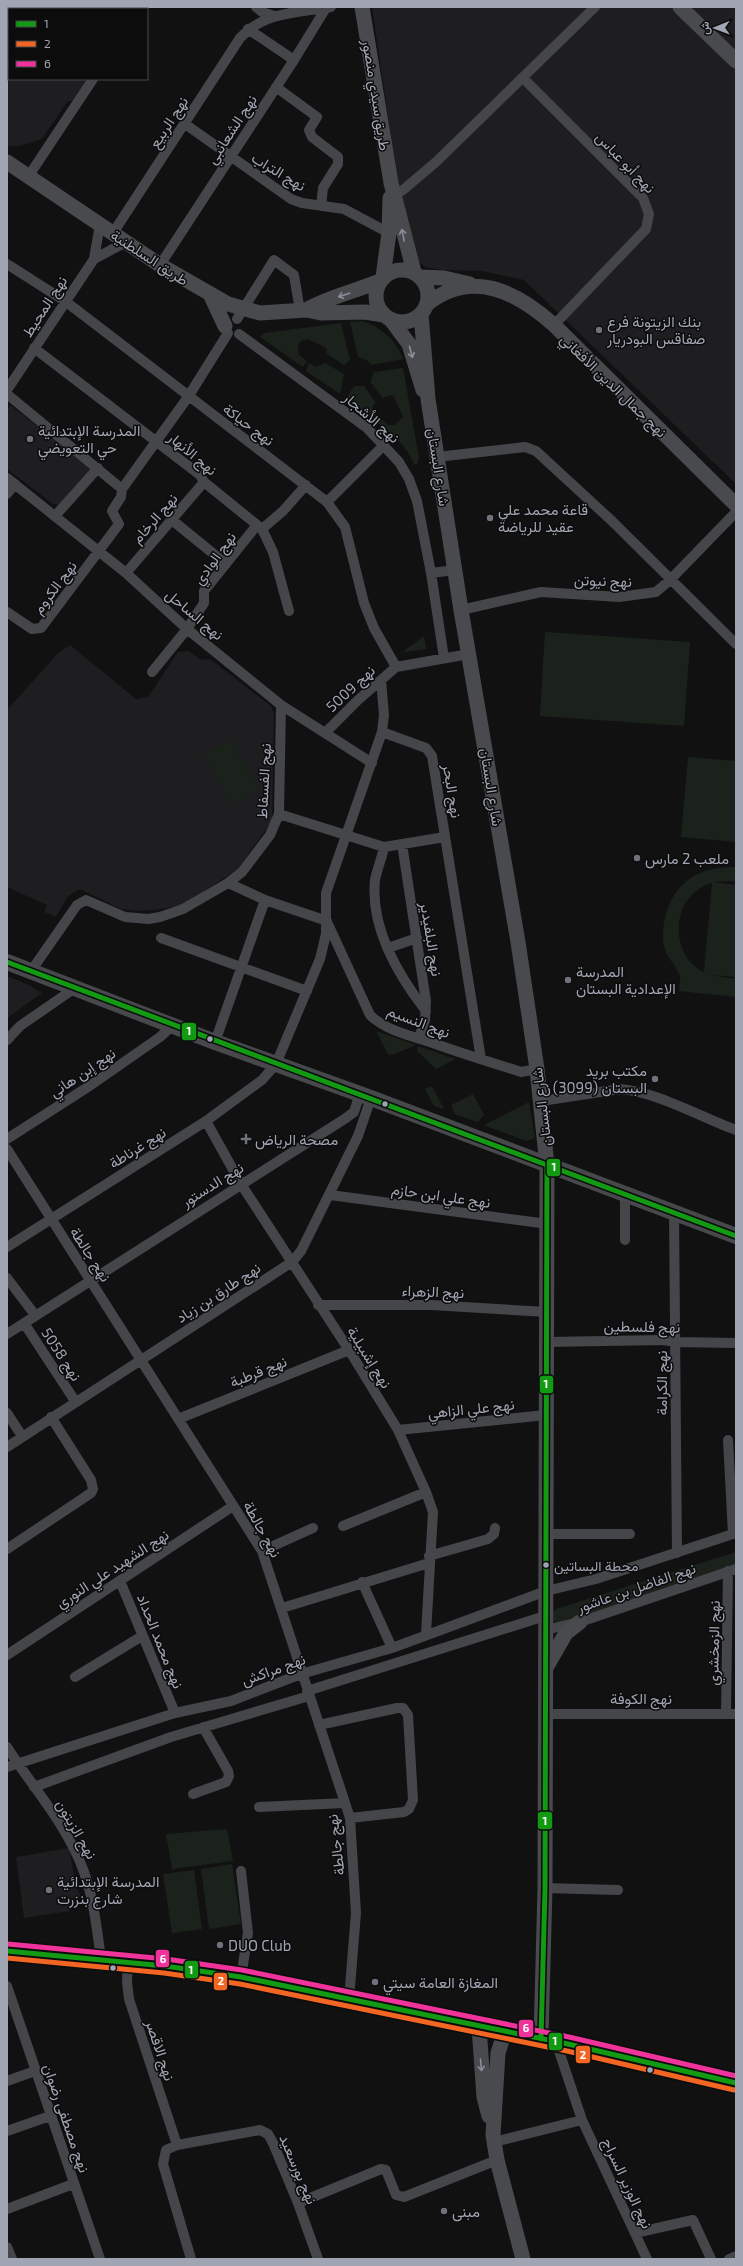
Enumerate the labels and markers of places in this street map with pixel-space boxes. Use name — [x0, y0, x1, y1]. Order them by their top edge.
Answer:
place label: بنك الزيتونة فرع صفاقس البودريار — [606, 312, 705, 349]
marker: بنك الزيتونة فرع صفاقس البودريار — [594, 325, 604, 335]
place label: المدرسة الإبتدائية حي التعويضي — [38, 421, 140, 461]
marker: المدرسة الإبتدائية حي التعويضي — [25, 434, 35, 444]
place label: قاعة محمد علي عقيد للرياضة — [498, 500, 588, 536]
marker: قاعة محمد علي عقيد للرياضة — [485, 513, 495, 523]
place label: ملعب 2 مارس — [645, 849, 729, 869]
marker: ملعب 2 مارس — [632, 853, 642, 863]
place label: المدرسة الإعدادية البستان — [576, 962, 676, 999]
marker: المدرسة الإعدادية البستان — [563, 975, 573, 985]
unlabelled marker — [205, 1034, 215, 1044]
place label: مكتب بريد البستان (3099) — [553, 1061, 647, 1097]
marker: مكتب بريد البستان (3099) — [650, 1074, 660, 1084]
unlabelled marker — [380, 1099, 390, 1109]
place label: مصحة الرياض — [255, 1130, 338, 1150]
marker: مصحة الرياض — [240, 1133, 252, 1145]
place label: محطة البساتين — [554, 1557, 638, 1575]
marker: محطة البساتين — [541, 1560, 551, 1570]
place label: المدرسة الإبتدائية شارع بنزرت — [57, 1872, 159, 1910]
marker: المدرسة الإبتدائية شارع بنزرت — [44, 1885, 54, 1895]
place label: DUO Club — [228, 1936, 291, 1954]
marker: DUO Club — [215, 1940, 225, 1950]
unlabelled marker — [108, 1963, 118, 1973]
place label: المغازة العامة سيتي — [383, 1973, 498, 1996]
marker: المغازة العامة سيتي — [370, 1977, 380, 1987]
unlabelled marker — [645, 2065, 655, 2075]
place label: مبنى — [452, 2202, 480, 2222]
marker: مبنى — [439, 2206, 449, 2216]

